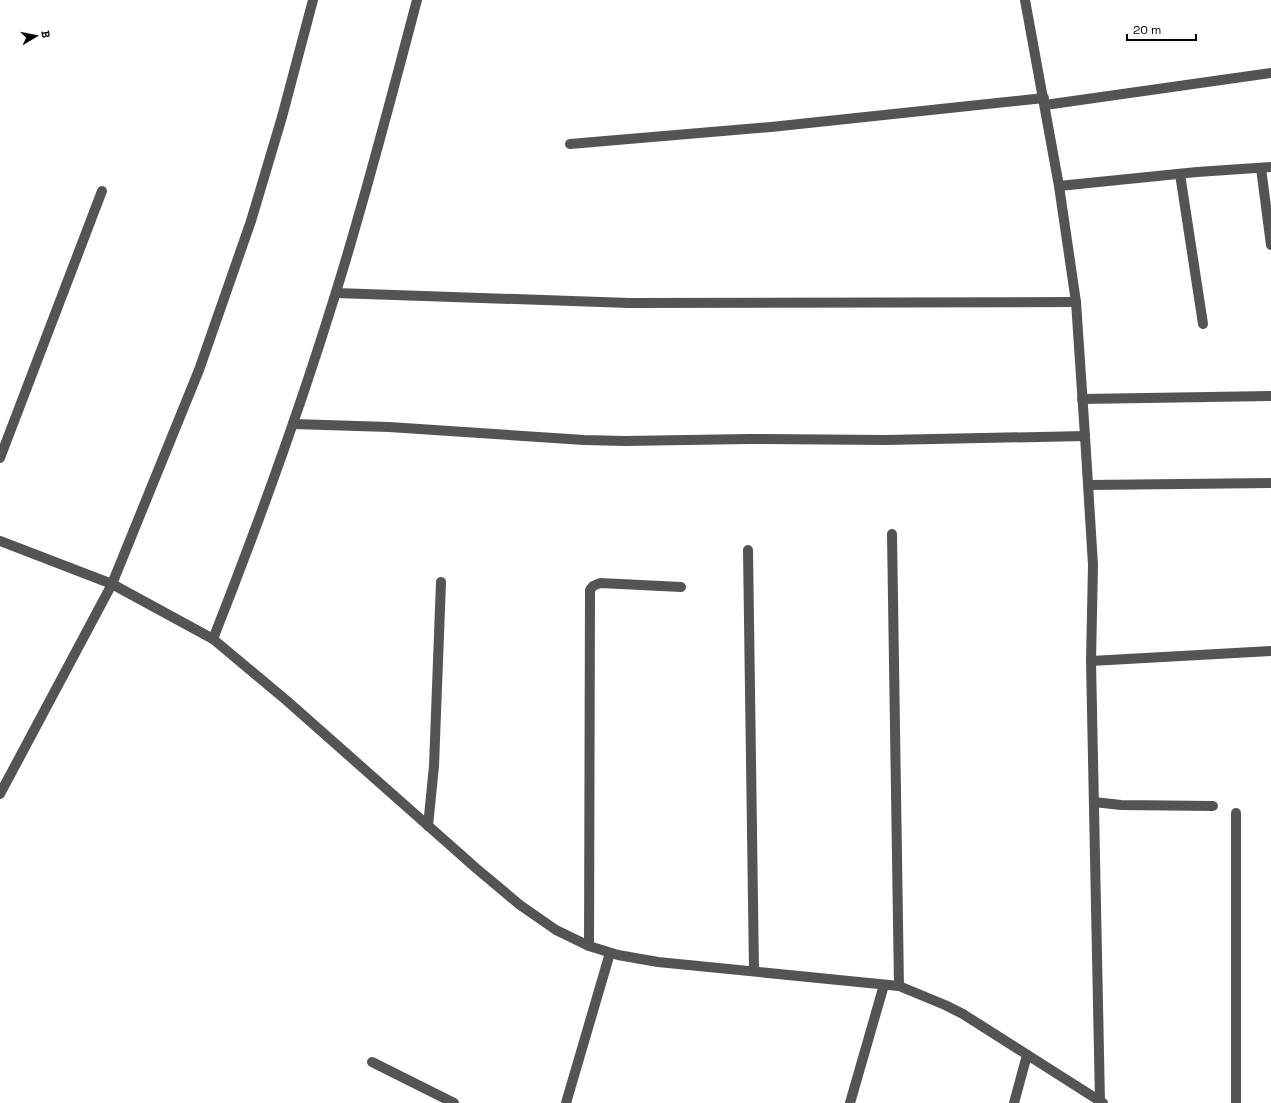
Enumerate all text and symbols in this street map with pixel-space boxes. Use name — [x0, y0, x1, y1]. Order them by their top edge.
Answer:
north arrow — [16, 16, 56, 56]
scale bar — [1127, 16, 1196, 42]
text: 20 m — [1133, 22, 1161, 38]
text: B — [38, 29, 53, 39]

